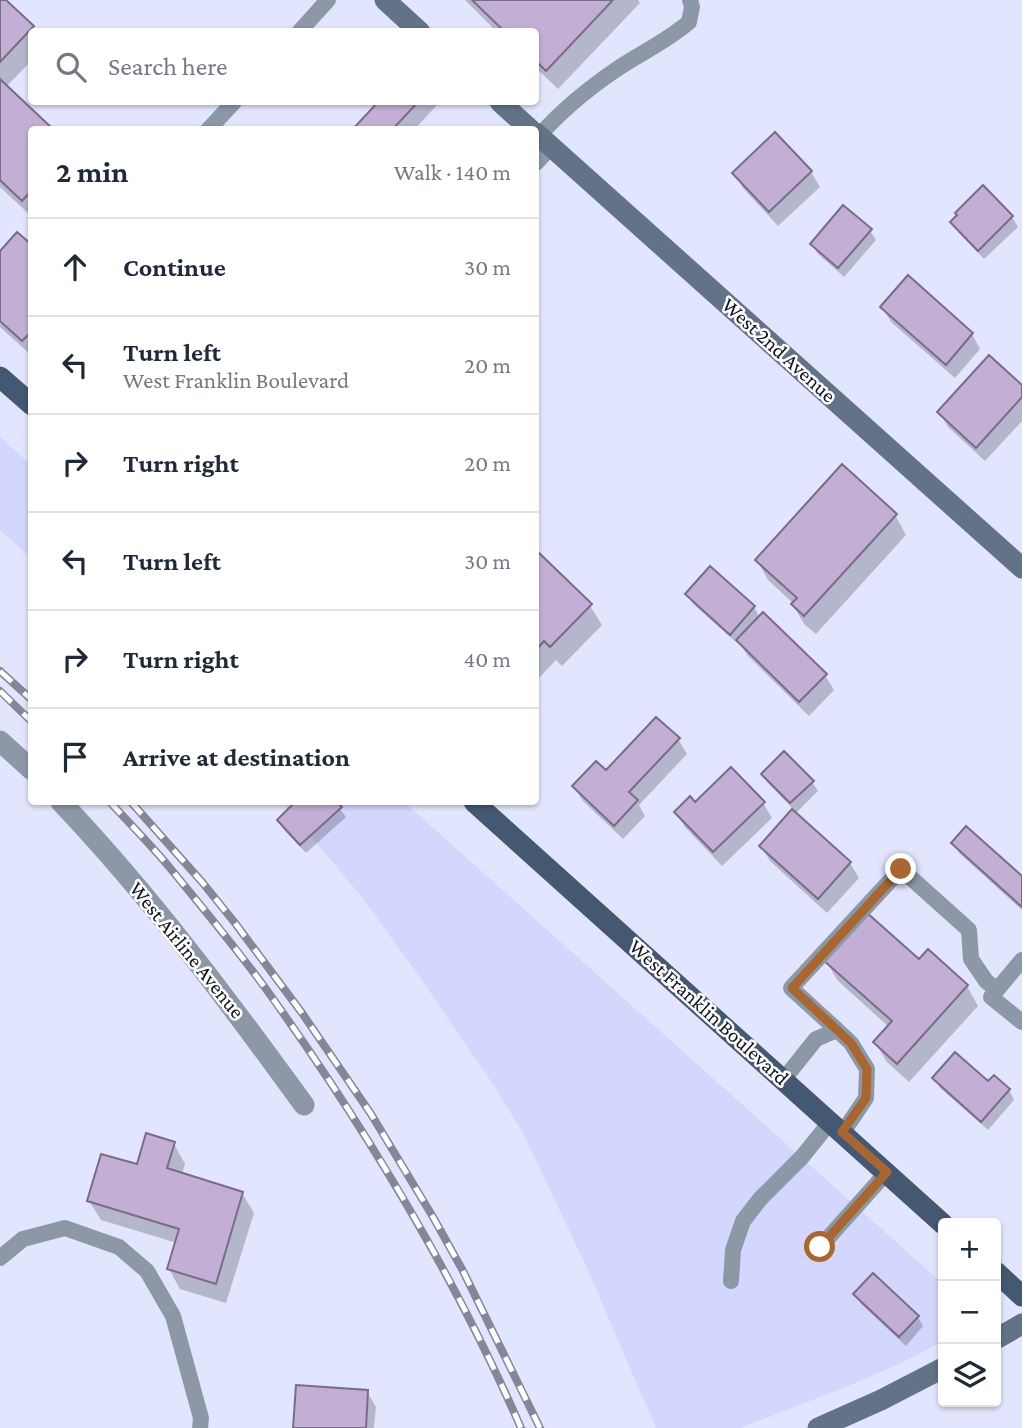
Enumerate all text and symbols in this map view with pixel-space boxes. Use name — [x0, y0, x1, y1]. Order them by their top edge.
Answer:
search box — [28, 28, 539, 105]
icon: search — [52, 48, 90, 86]
text: Search here — [108, 52, 227, 81]
text: 2 min — [56, 155, 128, 188]
text: Walk · 140 m — [394, 159, 511, 185]
icon: ahead — [56, 248, 94, 286]
text: Continue — [123, 253, 226, 282]
text: 30 m — [464, 254, 511, 280]
street label: West 2nd Avenue — [717, 293, 841, 407]
text: Turn left — [123, 338, 221, 367]
icon: left — [56, 346, 94, 384]
text: 20 m — [464, 352, 511, 378]
text: West Franklin Boulevard — [123, 367, 349, 393]
icon: right — [56, 444, 94, 482]
text: Turn right — [123, 449, 239, 478]
text: 20 m — [464, 450, 511, 476]
icon: left — [56, 542, 94, 580]
text: Turn left — [123, 547, 221, 576]
text: 30 m — [464, 548, 511, 574]
icon: right — [56, 640, 94, 678]
text: Turn right — [123, 645, 239, 674]
text: 40 m — [463, 646, 511, 672]
icon: arrive — [56, 738, 94, 776]
text: Arrive at destination — [123, 743, 350, 772]
route end — [885, 853, 916, 884]
street label: West Airline Avenue — [125, 877, 249, 1023]
street label: West Franklin Boulevard — [624, 934, 794, 1090]
map controls — [938, 1218, 1001, 1407]
button: + — [938, 1218, 1001, 1281]
route start — [804, 1231, 835, 1262]
button: − — [938, 1281, 1001, 1344]
button: layers — [938, 1344, 1001, 1407]

